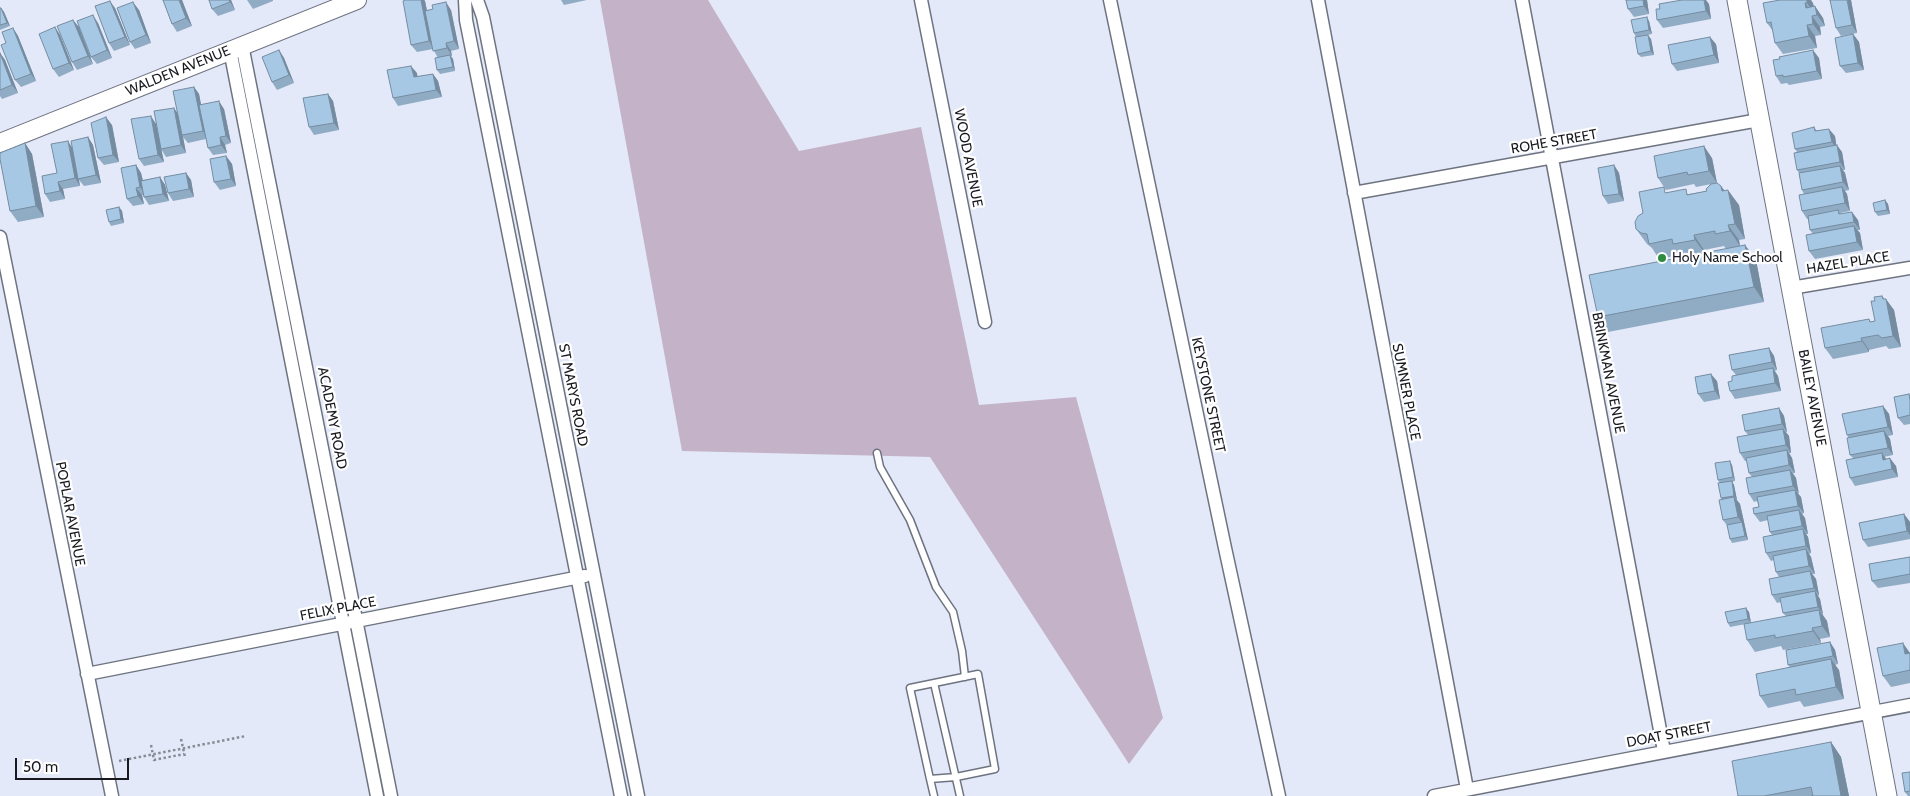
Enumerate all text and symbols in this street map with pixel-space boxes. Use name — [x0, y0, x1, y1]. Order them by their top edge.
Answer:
street label: WALDEN AVENUE — [123, 42, 233, 100]
street label: WOOD AVENUE — [950, 107, 986, 209]
street label: ROHE STREET — [1510, 126, 1598, 158]
street label: HAZEL PLACE — [1805, 248, 1891, 278]
place label: Holy Name School — [1672, 250, 1783, 266]
marker: Holy Name School — [1656, 252, 1668, 264]
street label: BRINKMAN AVENUE — [1588, 311, 1628, 435]
street label: KEYSTONE STREET — [1188, 336, 1228, 454]
street label: ST MARYS ROAD — [555, 342, 591, 448]
street label: SUMNER PLACE — [1388, 342, 1424, 442]
street label: BAILEY AVENUE — [1794, 348, 1830, 448]
street label: ACADEMY ROAD — [314, 366, 350, 470]
street label: POPLAR AVENUE — [52, 460, 88, 568]
street label: FELIX PLACE — [299, 593, 377, 625]
street label: DOAT STREET — [1625, 719, 1713, 751]
scale bar — [18, 748, 131, 780]
text: 50 m — [23, 758, 58, 776]

